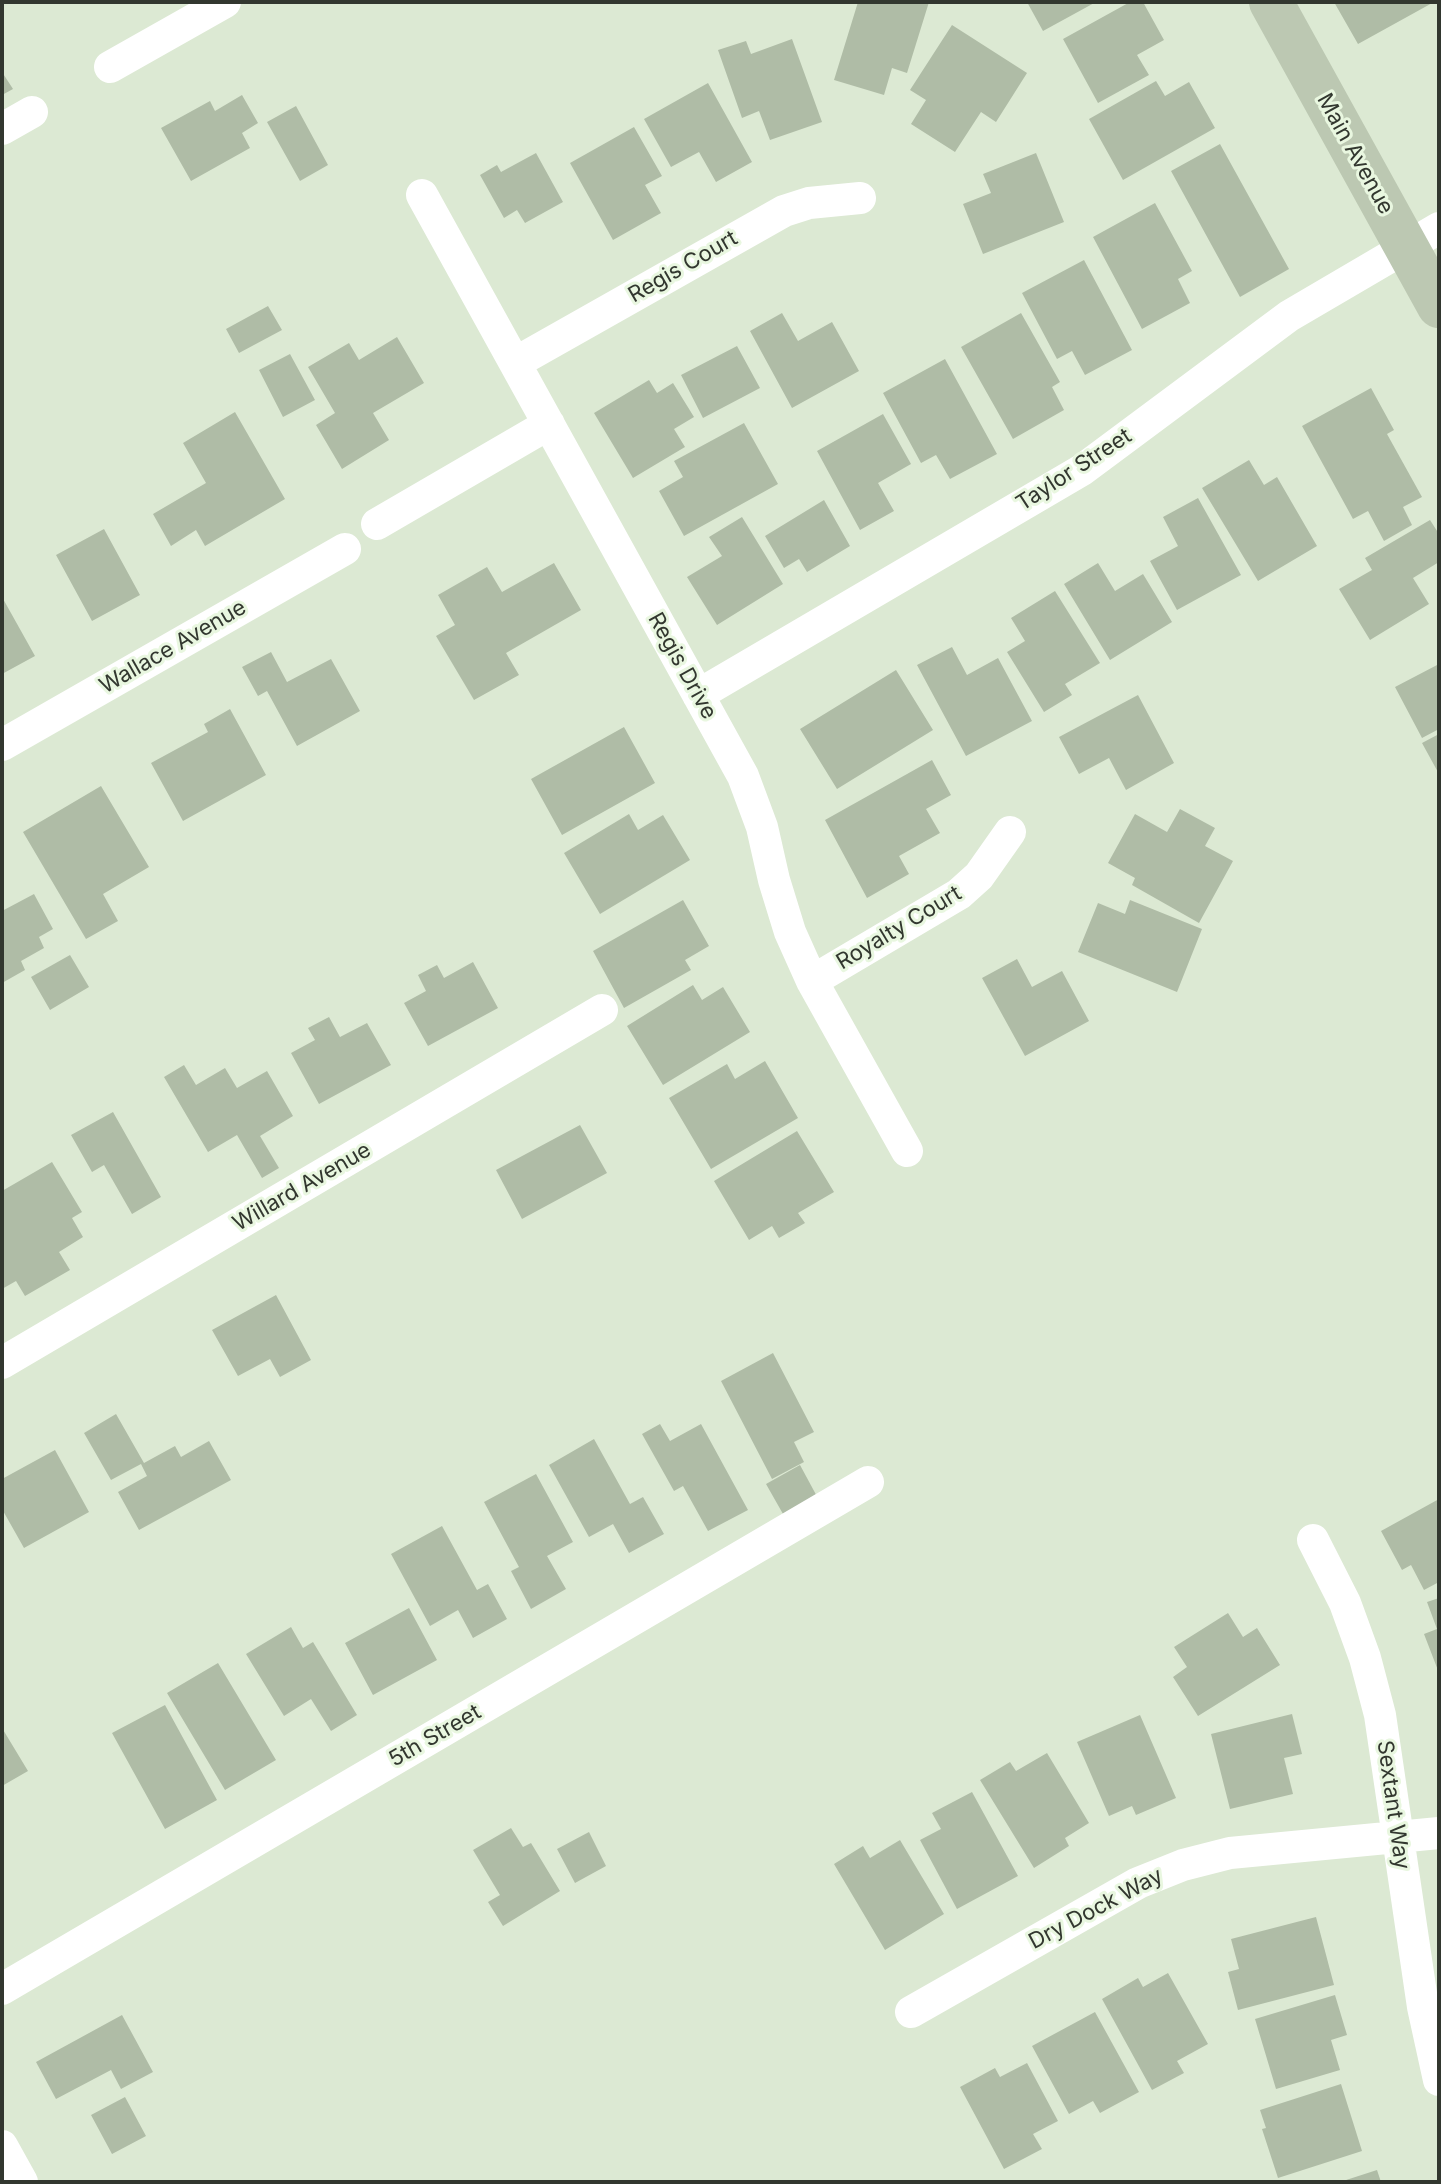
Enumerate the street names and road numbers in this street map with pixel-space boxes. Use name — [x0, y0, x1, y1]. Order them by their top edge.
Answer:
street label: Main Avenue — [1311, 89, 1399, 219]
street label: Regis Court — [624, 225, 742, 309]
street label: Taylor Street — [1011, 423, 1137, 517]
street label: Wallace Avenue — [95, 594, 251, 700]
street label: Regis Drive — [642, 608, 722, 724]
street label: Royalty Court — [832, 880, 966, 976]
street label: Willard Avenue — [228, 1137, 376, 1237]
street label: 5th Street — [384, 1699, 486, 1773]
street label: Sextant Way — [1371, 1739, 1415, 1871]
street label: Dry Dock Way — [1025, 1863, 1167, 1955]

